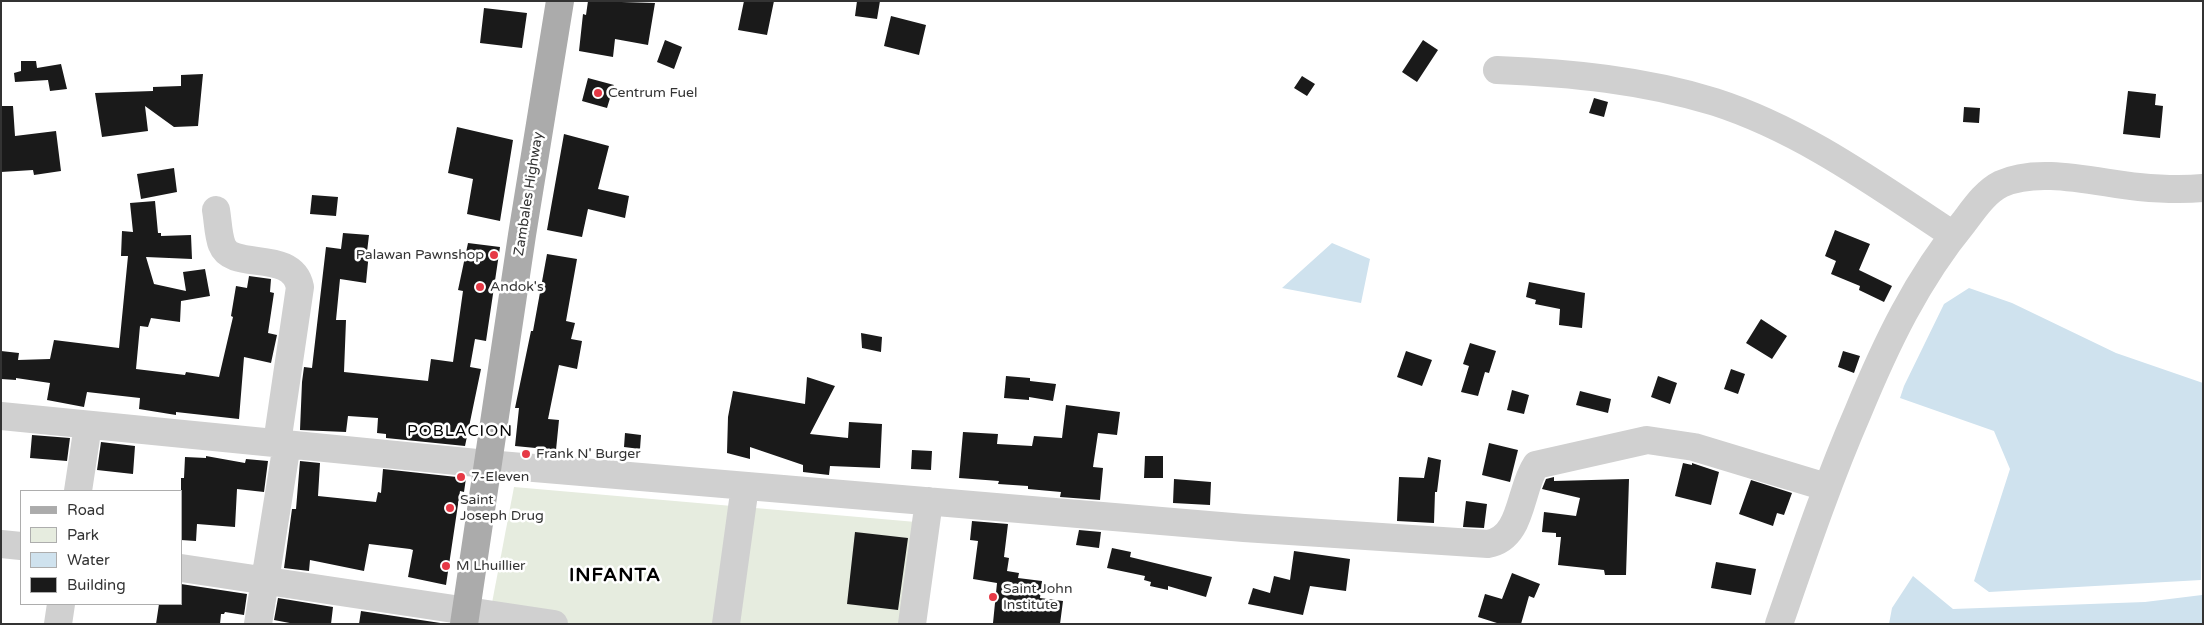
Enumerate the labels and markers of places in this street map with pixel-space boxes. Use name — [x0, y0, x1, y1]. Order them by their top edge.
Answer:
place label: Centrum Fuel — [608, 85, 697, 101]
marker: Centrum Fuel — [592, 87, 604, 99]
place label: Palawan Pawnshop — [356, 247, 484, 263]
marker: Palawan Pawnshop — [488, 249, 500, 261]
place label: Andok's — [490, 279, 544, 295]
marker: Andok's — [474, 281, 486, 293]
place label: Frank N' Burger — [536, 446, 641, 462]
marker: Frank N' Burger — [520, 448, 532, 460]
place label: 7-Eleven — [471, 469, 529, 485]
marker: 7-Eleven — [455, 471, 467, 483]
place label: Saint Joseph Drug — [460, 492, 544, 524]
marker: Saint Joseph Drug — [444, 502, 456, 514]
place label: M Lhuillier — [456, 558, 525, 574]
marker: M Lhuillier — [440, 560, 452, 572]
place label: Saint John Institute — [1003, 581, 1072, 614]
marker: Saint John Institute — [987, 591, 999, 603]

